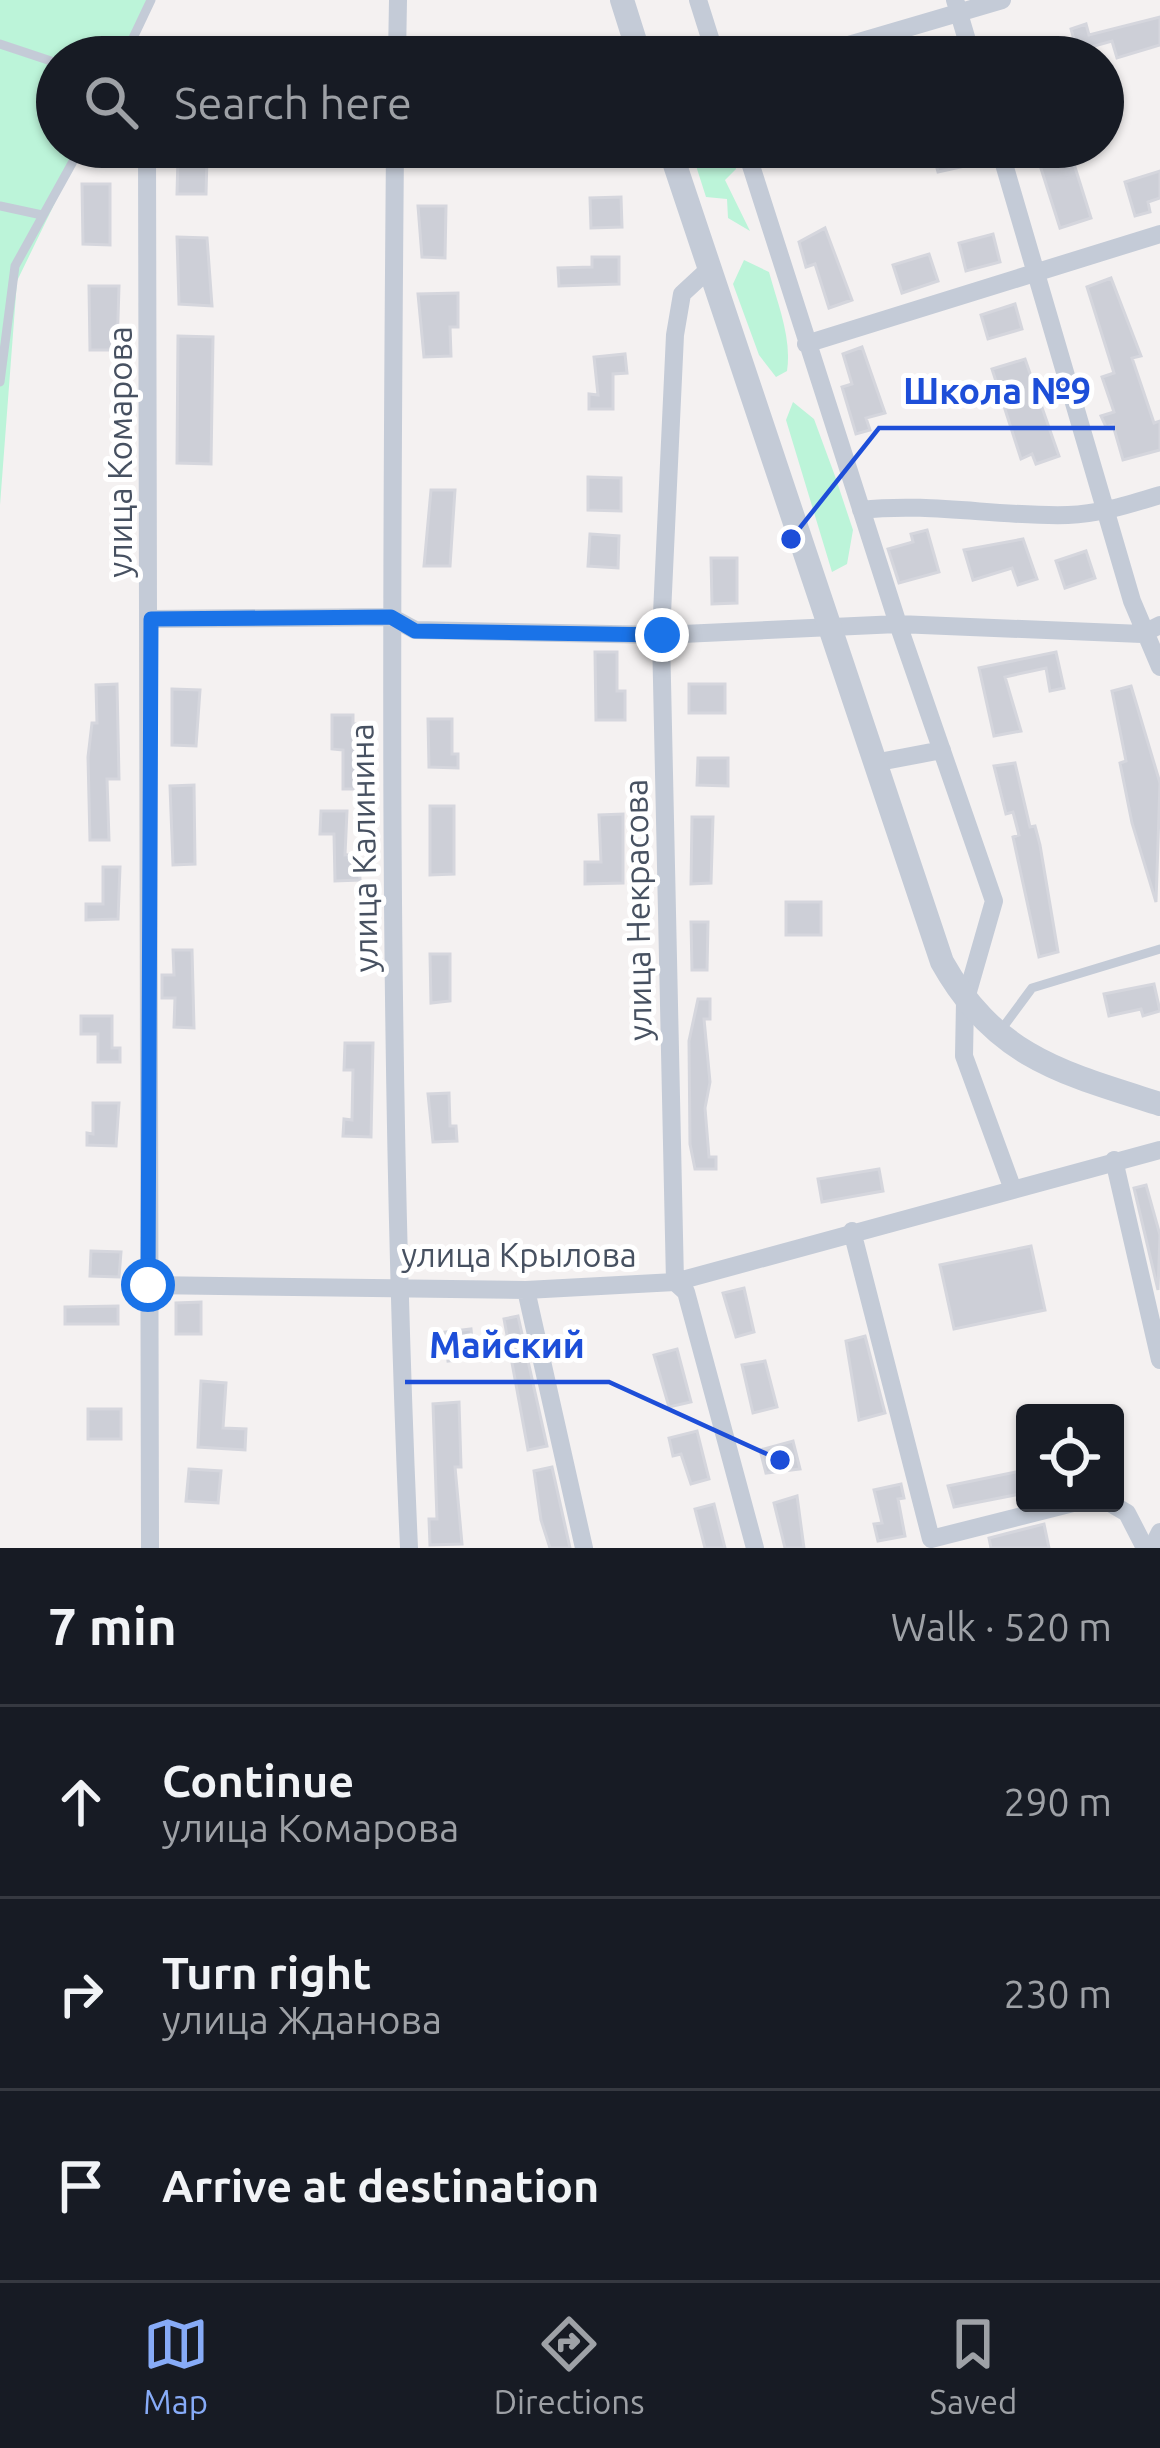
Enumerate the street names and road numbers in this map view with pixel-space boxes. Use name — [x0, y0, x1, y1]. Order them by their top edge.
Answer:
street label: улица Комарова — [101, 326, 138, 578]
street label: улица Калинина — [342, 723, 384, 973]
street label: улица Некрасова — [616, 779, 658, 1041]
street label: улица Крылова — [401, 1236, 637, 1273]

